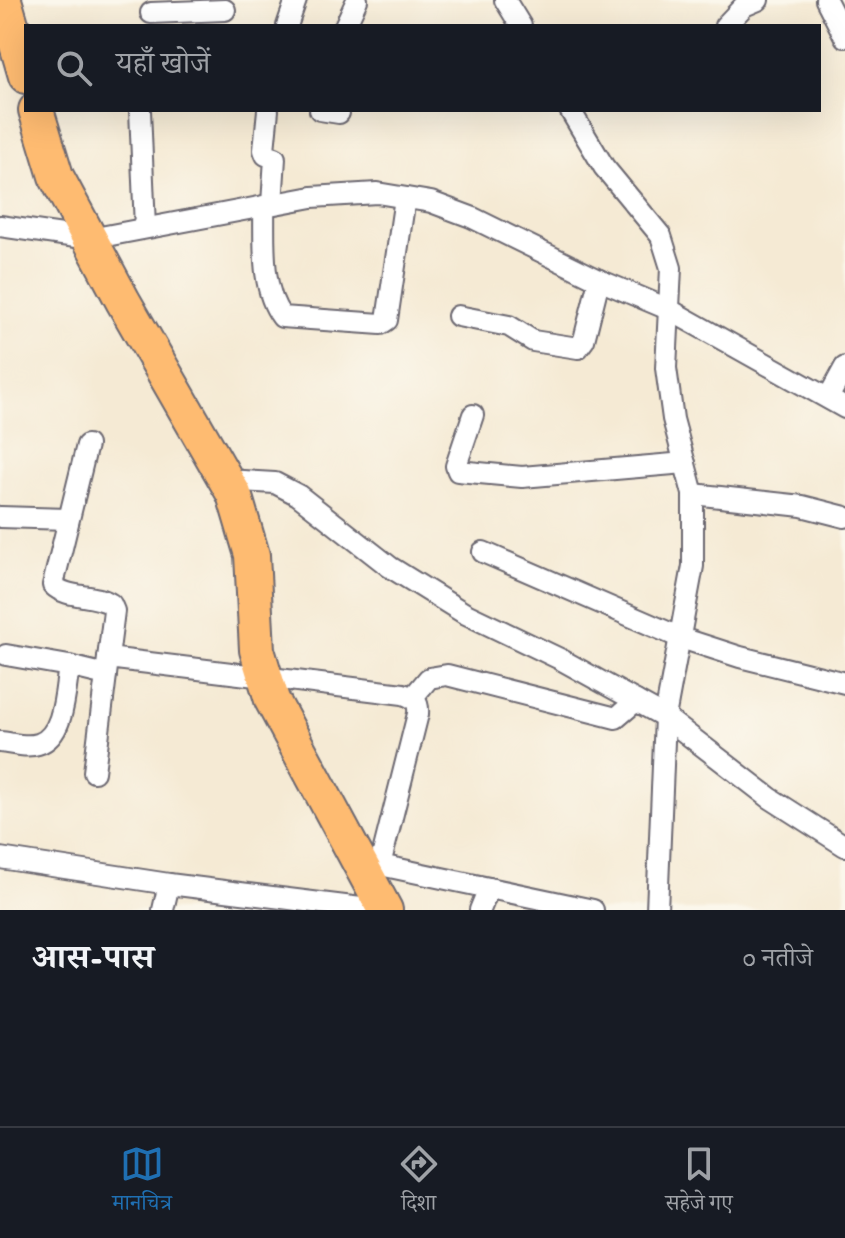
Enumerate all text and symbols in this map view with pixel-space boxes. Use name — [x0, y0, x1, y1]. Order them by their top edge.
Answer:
search box — [24, 24, 821, 112]
icon: search — [52, 46, 96, 90]
text: यहाँ खोजें — [116, 46, 210, 83]
text: आस-पास — [32, 937, 154, 979]
text: 0 नतीजे — [742, 942, 813, 975]
tab: मानचित्र — [112, 1142, 172, 1224]
tab: दिशा — [397, 1142, 441, 1224]
tab: सहेजे गए — [665, 1142, 733, 1224]

